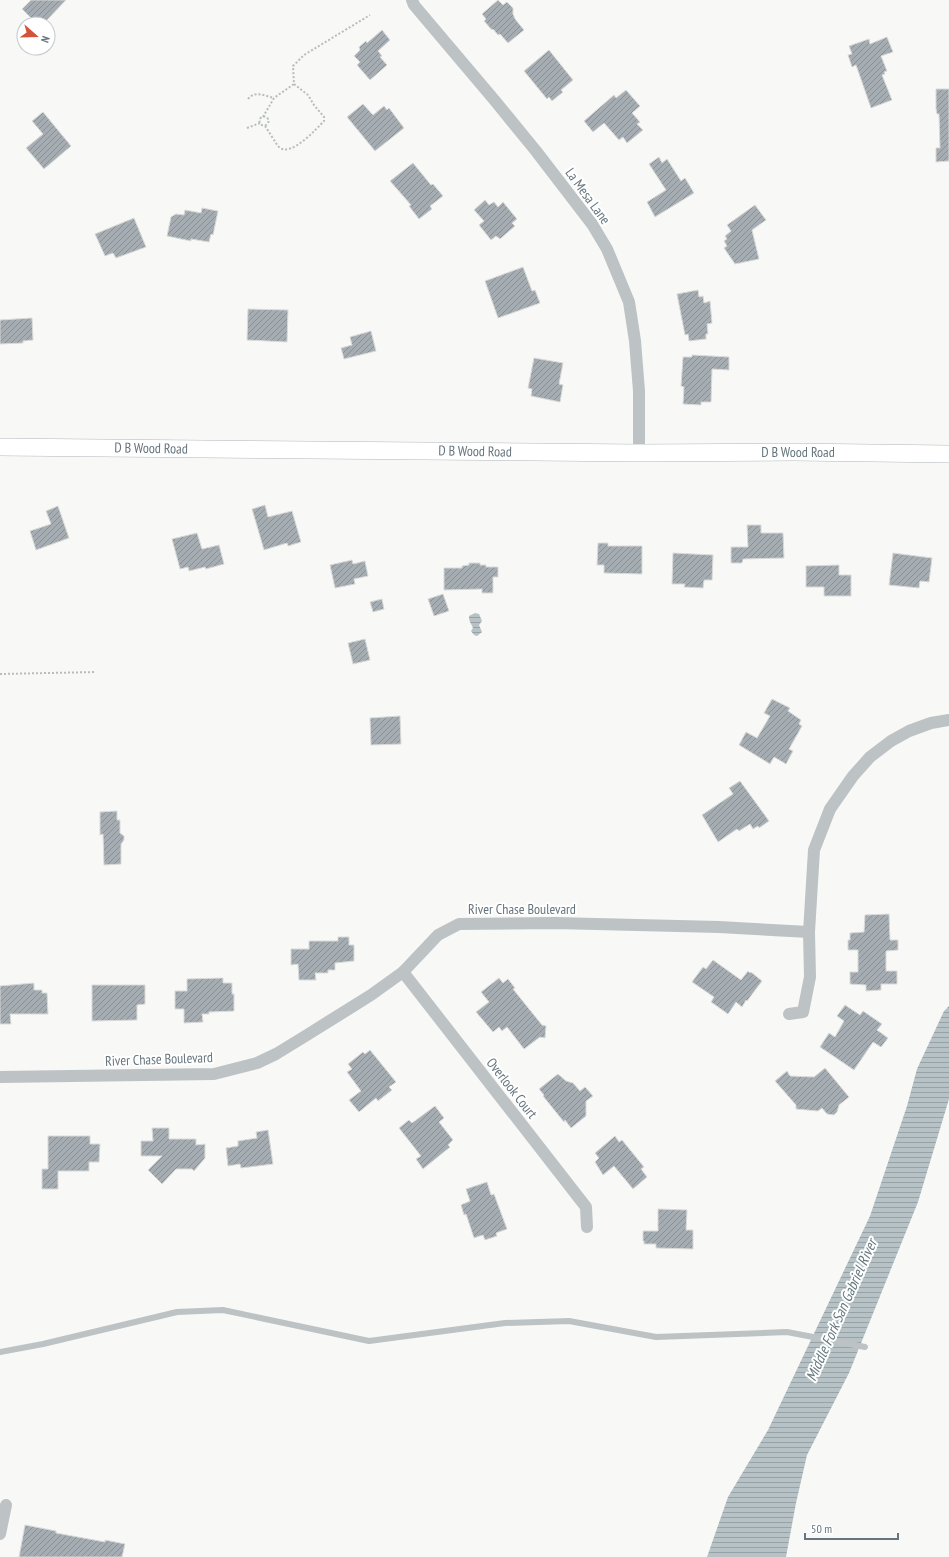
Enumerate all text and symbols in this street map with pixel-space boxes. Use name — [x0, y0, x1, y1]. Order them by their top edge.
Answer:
north arrow — [16, 16, 56, 56]
text: N — [38, 34, 53, 45]
street label: La Mesa Lane — [562, 164, 615, 228]
street label: D B Wood Road — [114, 438, 188, 458]
street label: D B Wood Road — [438, 441, 512, 461]
street label: D B Wood Road — [761, 443, 835, 461]
street label: River Chase Boulevard — [468, 900, 576, 918]
street label: River Chase Boulevard — [105, 1048, 213, 1070]
street label: Overlook Court — [483, 1054, 541, 1122]
water label: Middle Fork San Gabriel River — [801, 1235, 882, 1384]
scale bar — [805, 1515, 898, 1541]
text: 50 m — [811, 1521, 832, 1536]

